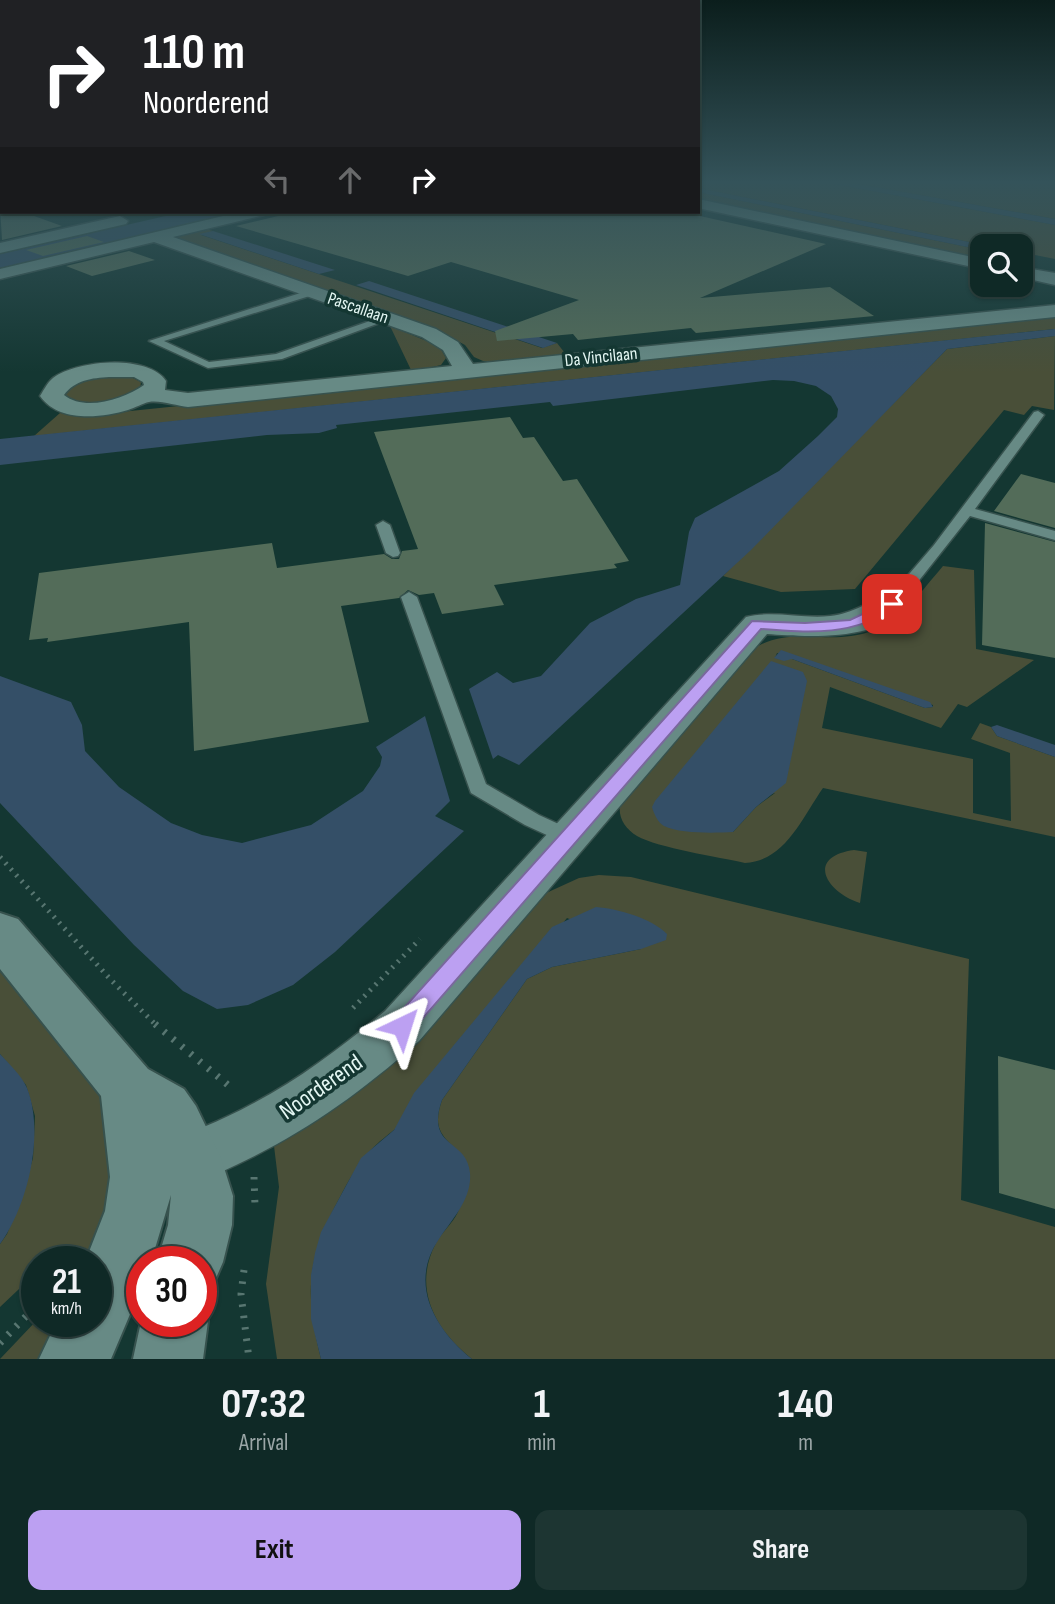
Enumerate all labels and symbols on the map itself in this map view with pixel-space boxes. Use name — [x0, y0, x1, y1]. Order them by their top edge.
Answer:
street label: Pascallaan — [325, 288, 391, 328]
street label: Da Vincilaan — [564, 343, 638, 371]
pin — [862, 574, 922, 634]
position arrow — [365, 989, 439, 1063]
street label: Noorderend — [274, 1048, 368, 1126]
speed limit sign: 30 — [126, 1246, 217, 1337]

